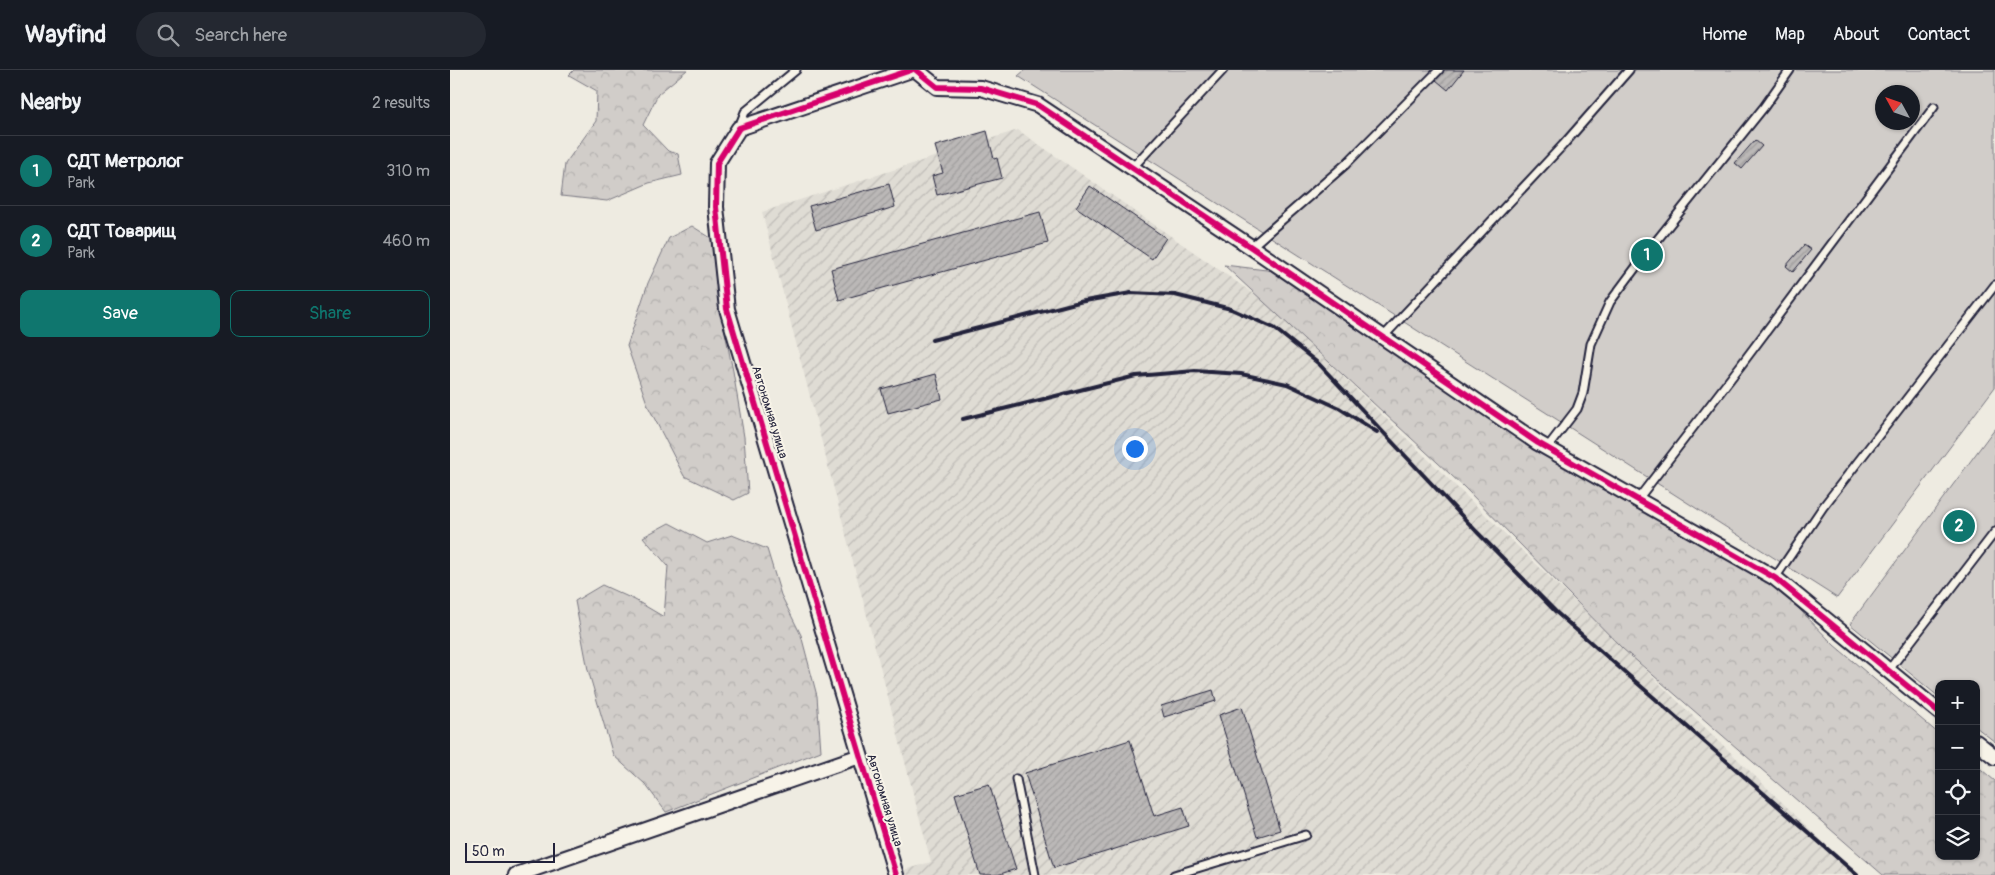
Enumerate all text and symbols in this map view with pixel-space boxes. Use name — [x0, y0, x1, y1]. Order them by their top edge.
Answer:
search box — [136, 12, 486, 57]
text: Wayfind — [25, 20, 106, 49]
icon: search — [154, 21, 182, 49]
text: Search here — [194, 23, 287, 47]
text: Home — [1702, 23, 1747, 46]
text: Map — [1775, 23, 1805, 46]
text: About — [1833, 23, 1879, 46]
text: Contact — [1907, 23, 1970, 46]
north arrow — [1875, 85, 1920, 130]
text: Nearby — [20, 89, 81, 116]
text: 2 results — [372, 93, 430, 113]
text: СДТ Метролог — [67, 149, 183, 173]
text: 1 — [33, 161, 39, 181]
text: 310 m — [386, 161, 430, 181]
text: Park — [67, 173, 95, 193]
text: СДТ Товарищ — [67, 219, 177, 243]
text: 2 — [32, 231, 40, 251]
text: 460 m — [383, 231, 430, 251]
pin: 1 — [1631, 236, 1663, 274]
text: Park — [67, 243, 95, 263]
button: Save — [20, 290, 220, 337]
button: Share — [230, 290, 430, 337]
street label: Автономная улица — [748, 364, 791, 461]
your location — [1122, 436, 1148, 462]
pin: 2 — [1943, 507, 1975, 545]
map controls — [1935, 680, 1980, 860]
button: + — [1935, 680, 1980, 725]
button: − — [1935, 725, 1980, 770]
street label: Автономная улица — [863, 752, 906, 849]
button: locate — [1935, 770, 1980, 815]
button: layers — [1935, 815, 1980, 860]
scale bar — [465, 840, 555, 863]
text: 50 m — [472, 843, 505, 860]

